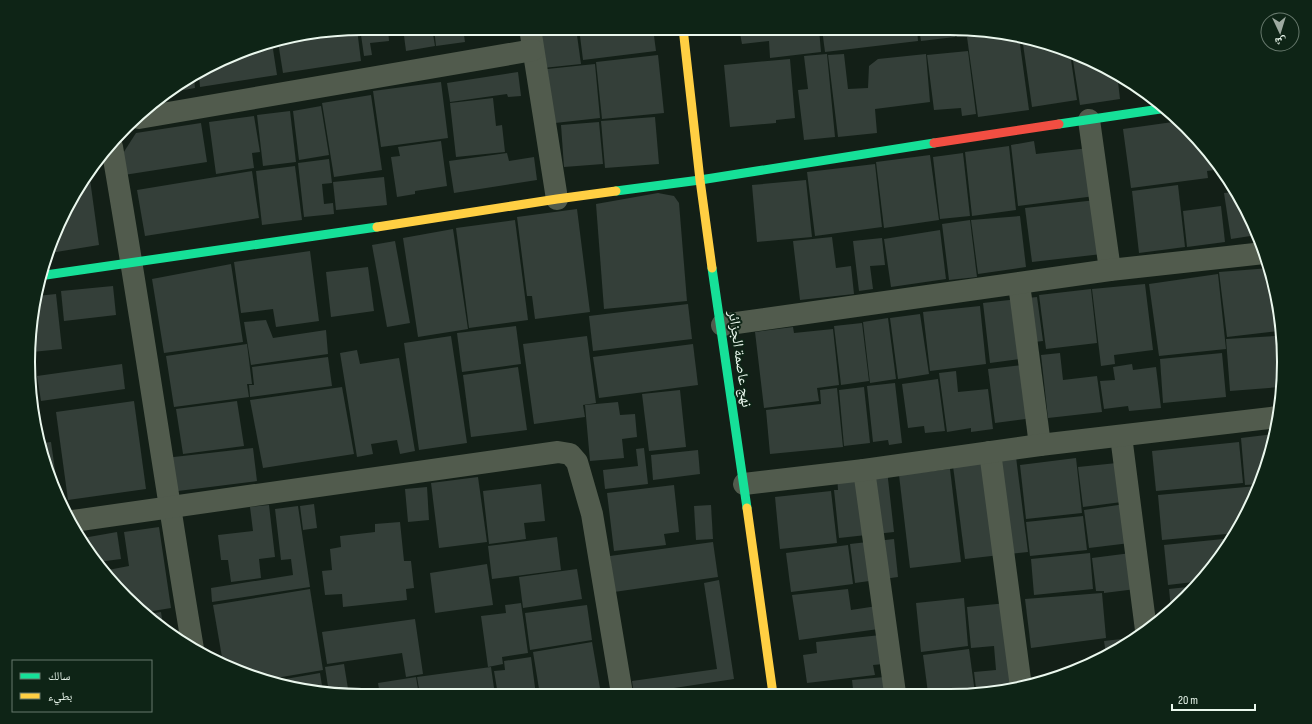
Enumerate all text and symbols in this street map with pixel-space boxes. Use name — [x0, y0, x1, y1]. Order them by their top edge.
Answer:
north arrow — [1260, 12, 1300, 52]
text: ش — [1274, 34, 1287, 48]
street label: نهج عاصمة الجزائر — [724, 309, 756, 408]
legend — [12, 660, 152, 712]
text: سالك — [48, 669, 70, 684]
scale bar — [1172, 686, 1255, 712]
text: بطيء — [48, 689, 72, 706]
text: 20 m — [1178, 693, 1198, 708]

